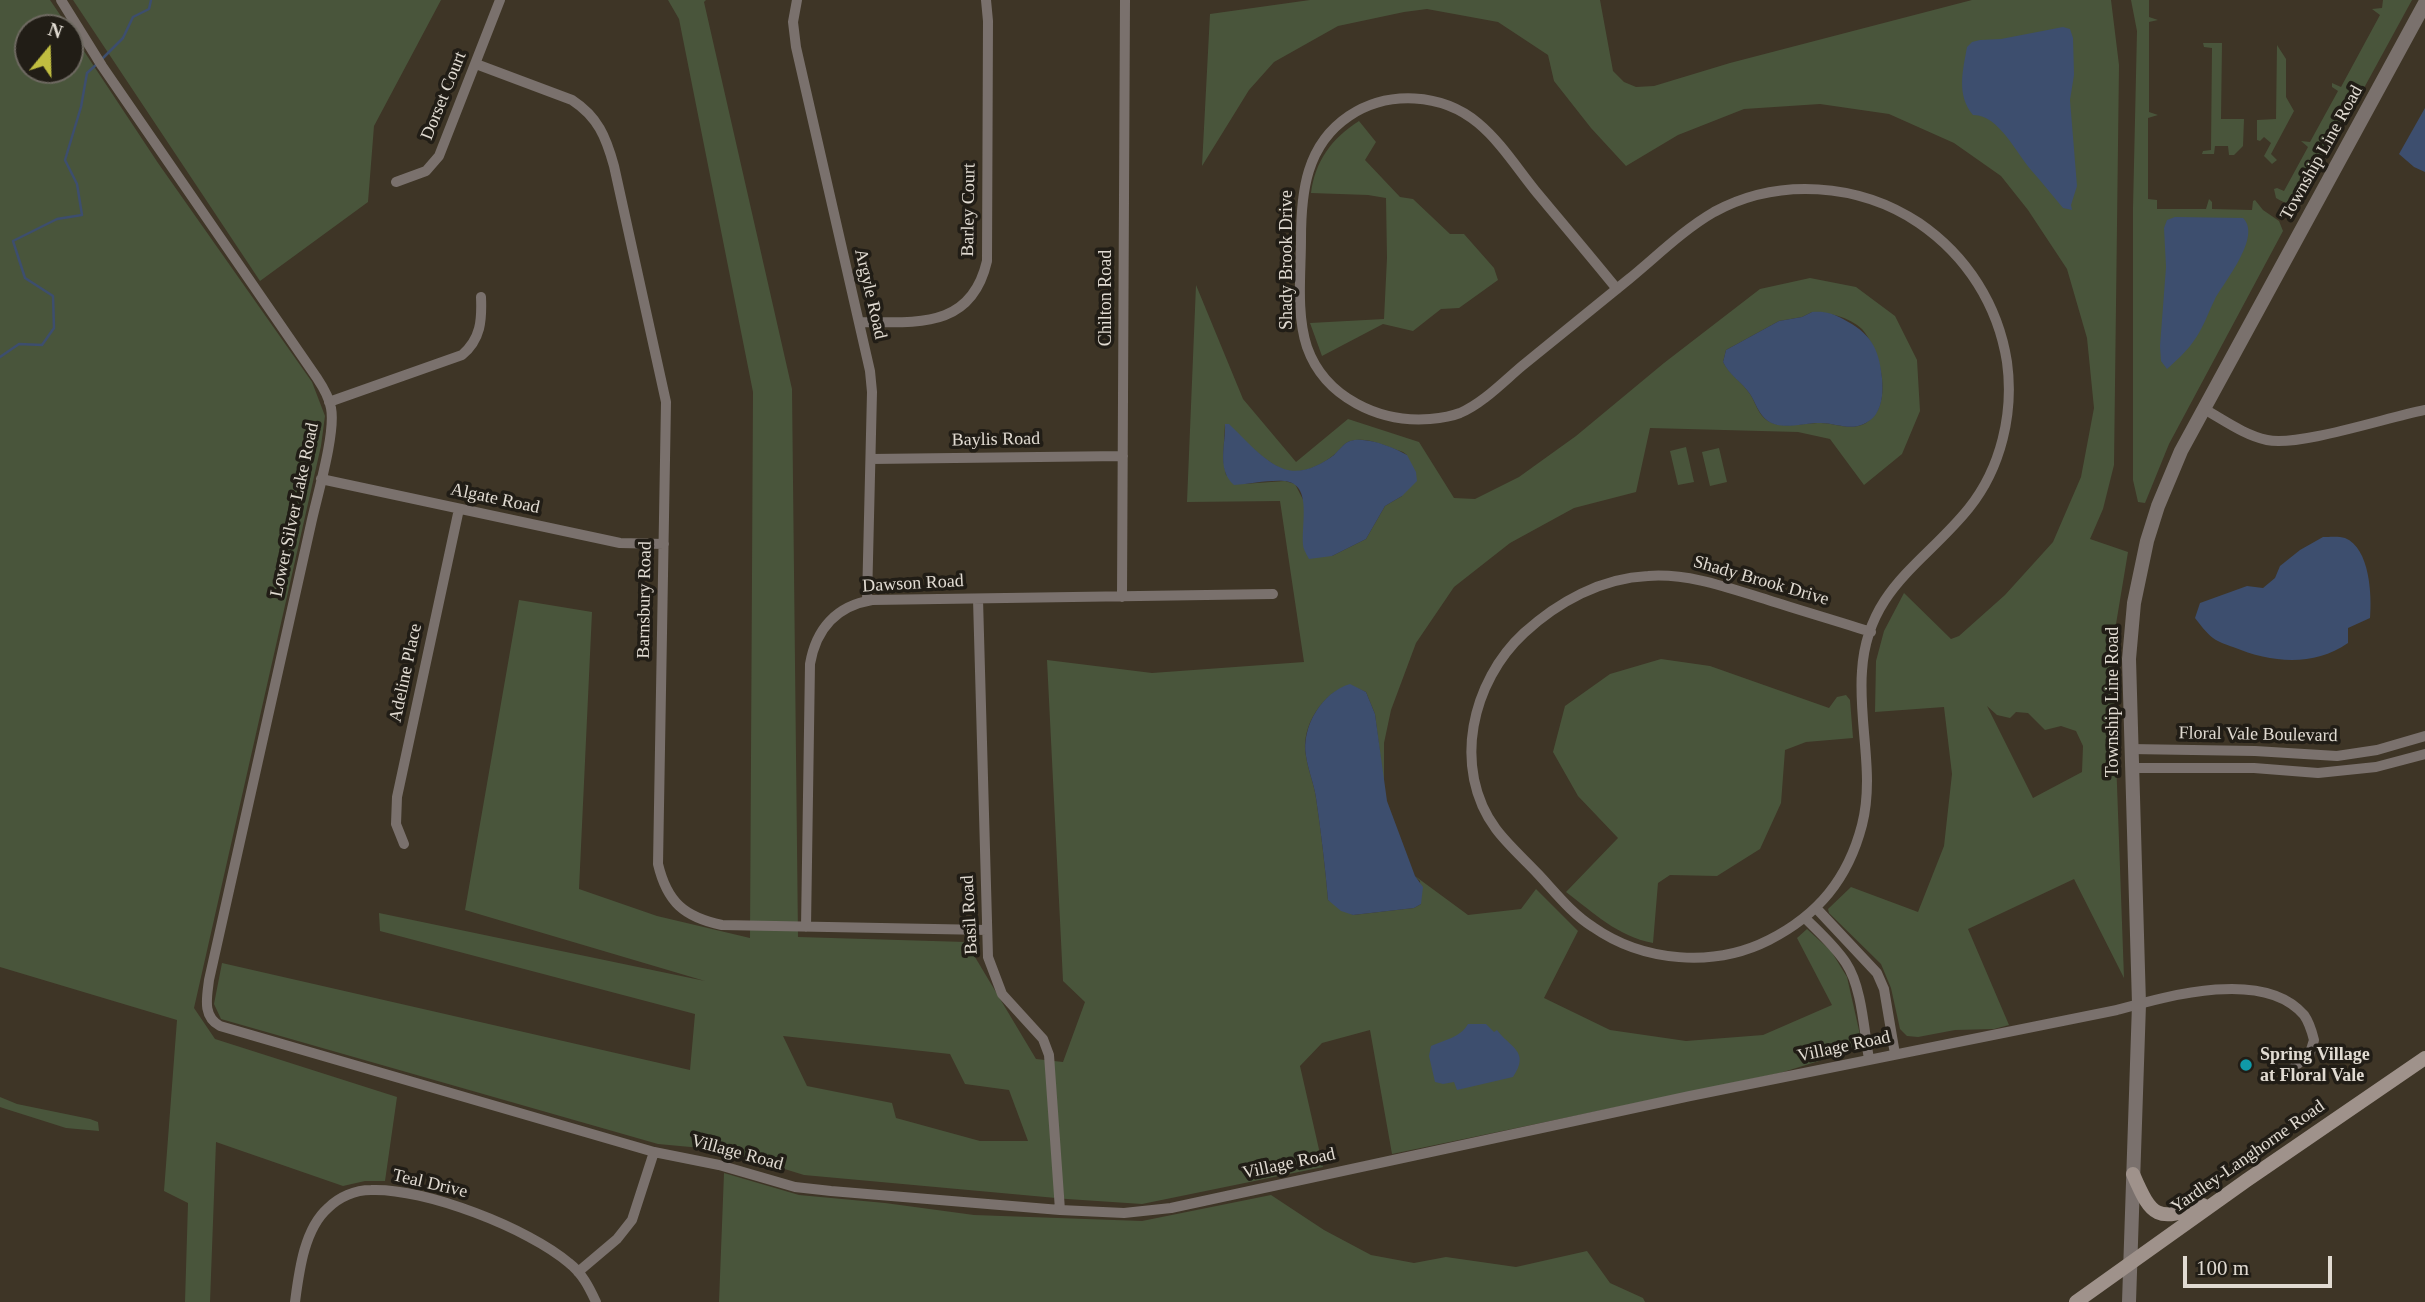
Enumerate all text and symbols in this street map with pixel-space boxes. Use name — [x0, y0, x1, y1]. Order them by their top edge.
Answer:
north arrow — [14, 14, 84, 84]
text: N — [45, 18, 65, 43]
street label: Dorset Court — [416, 49, 472, 143]
street label: Township Line Road — [2276, 82, 2368, 224]
street label: Barley Court — [957, 163, 981, 257]
street label: Shady Brook Drive — [1276, 190, 1298, 330]
street label: Argyle Road — [849, 247, 891, 341]
street label: Chilton Road — [1095, 250, 1117, 346]
street label: Lower Silver Lake Road — [266, 421, 324, 599]
street label: Baylis Road — [952, 428, 1040, 452]
street label: Algate Road — [449, 479, 541, 519]
street label: Barnsbury Road — [633, 541, 657, 659]
street label: Shady Brook Drive — [1691, 551, 1831, 611]
street label: Dawson Road — [862, 571, 964, 597]
street label: Adeline Place — [385, 622, 427, 724]
street label: Township Line Road — [2102, 627, 2124, 777]
street label: Floral Vale Boulevard — [2178, 723, 2338, 747]
street label: Basil Road — [957, 875, 983, 955]
street label: Village Road — [1796, 1027, 1892, 1067]
place label: Spring Village at Floral Vale — [2260, 1044, 2370, 1086]
marker: Spring Village at Floral Vale — [2238, 1057, 2254, 1073]
street label: Yardley-Langhorne Road — [2167, 1096, 2329, 1218]
street label: Village Road — [689, 1130, 785, 1176]
street label: Village Road — [1241, 1144, 1337, 1184]
street label: Teal Drive — [390, 1165, 470, 1203]
scale bar — [2187, 1242, 2336, 1286]
text: 100 m — [2196, 1256, 2249, 1280]

